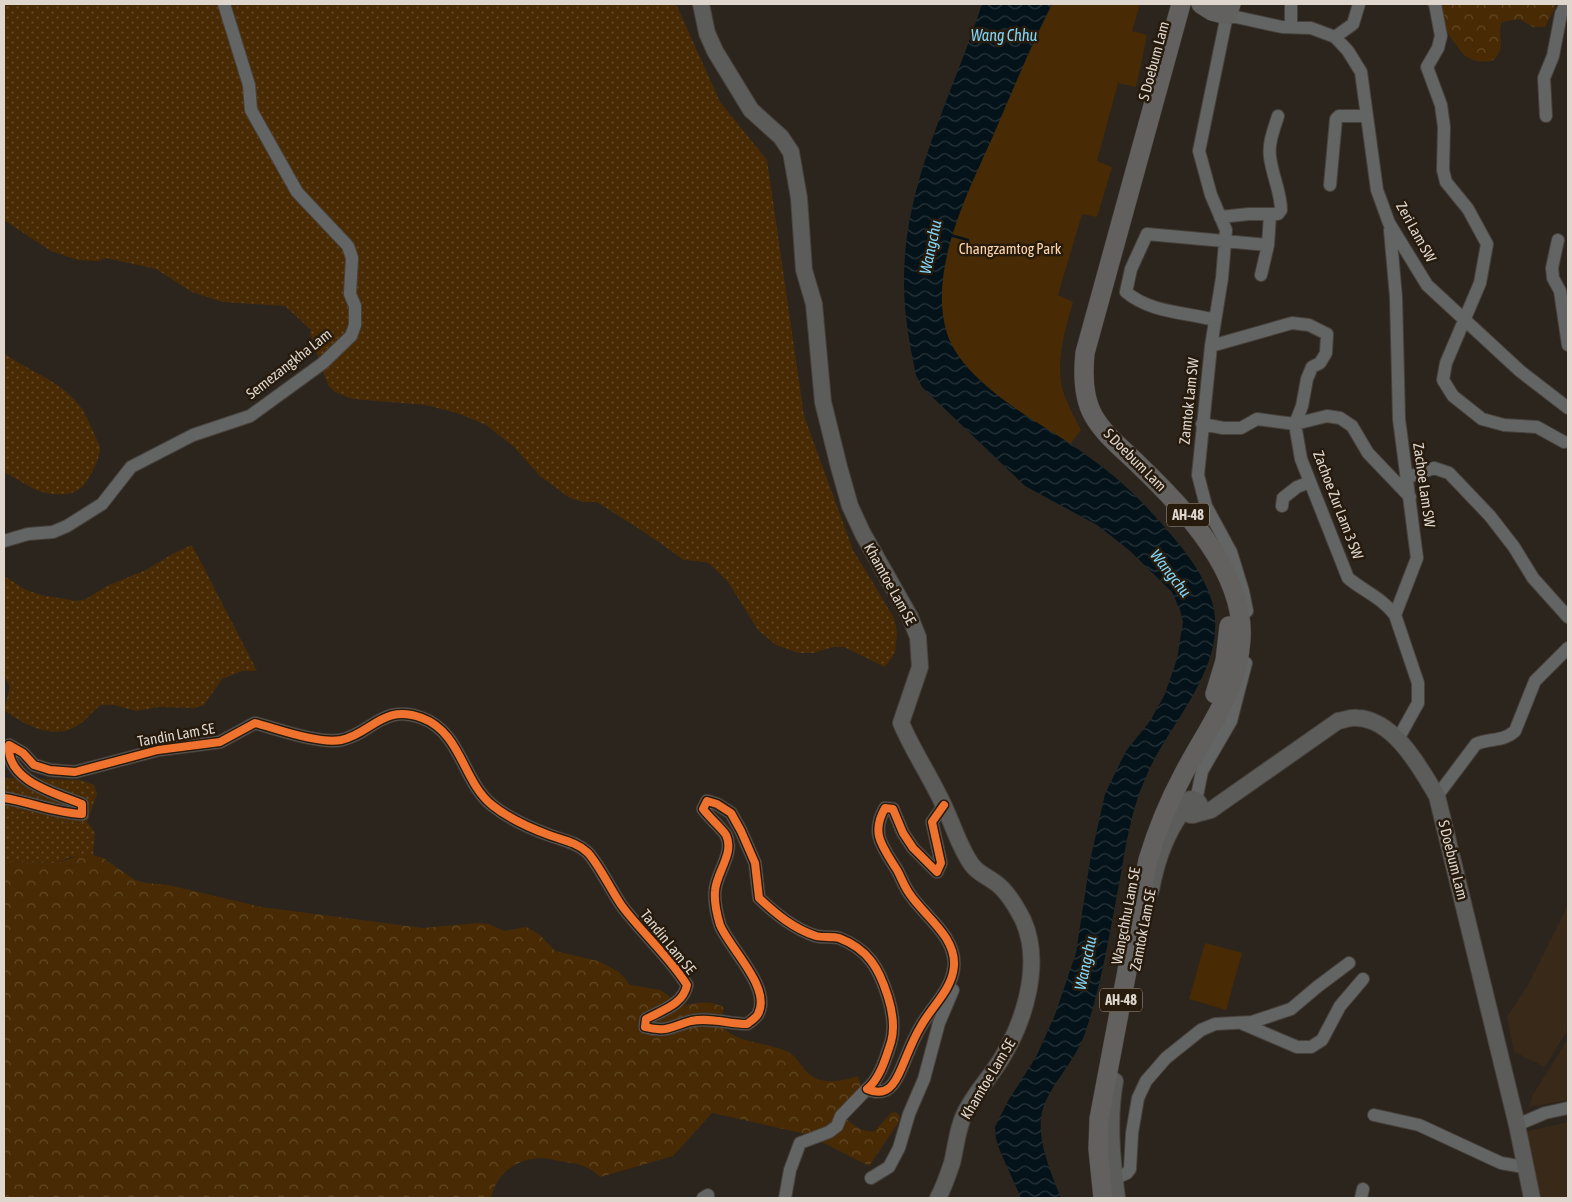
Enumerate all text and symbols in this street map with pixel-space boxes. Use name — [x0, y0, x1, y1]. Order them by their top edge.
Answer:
street label: S Doebum Lam — [1135, 19, 1172, 102]
water label: Wang Chhu — [971, 26, 1038, 45]
street label: Zeri Lam SW — [1393, 199, 1440, 265]
water label: Wangchu — [915, 218, 946, 276]
park label: Changzamtog Park — [959, 240, 1062, 257]
street label: Semezangkha Lam — [243, 325, 335, 402]
street label: Zamtok Lam SW — [1175, 357, 1202, 445]
street label: S Doebum Lam — [1101, 425, 1170, 494]
street label: Zachoe Lam SW — [1410, 442, 1439, 528]
street label: Zachoe Zur Lam 3 SW — [1310, 448, 1367, 562]
road number: AH-48 — [1167, 504, 1209, 526]
street label: Khamtoe Lam SE — [861, 540, 920, 628]
water label: Wangchu — [1146, 546, 1195, 601]
street label: Tandin Lam SE — [136, 719, 216, 750]
street label: S Doebum Lam — [1435, 818, 1472, 901]
street label: Wangchhu Lam SE — [1108, 865, 1143, 966]
street label: Zamtok Lam SE — [1126, 887, 1159, 972]
street label: Tandin Lam SE — [637, 906, 700, 978]
water label: Wangchu — [1070, 934, 1101, 992]
road number: AH-48 — [1100, 988, 1142, 1012]
street label: Khamtoe Lam SE — [957, 1035, 1019, 1122]

